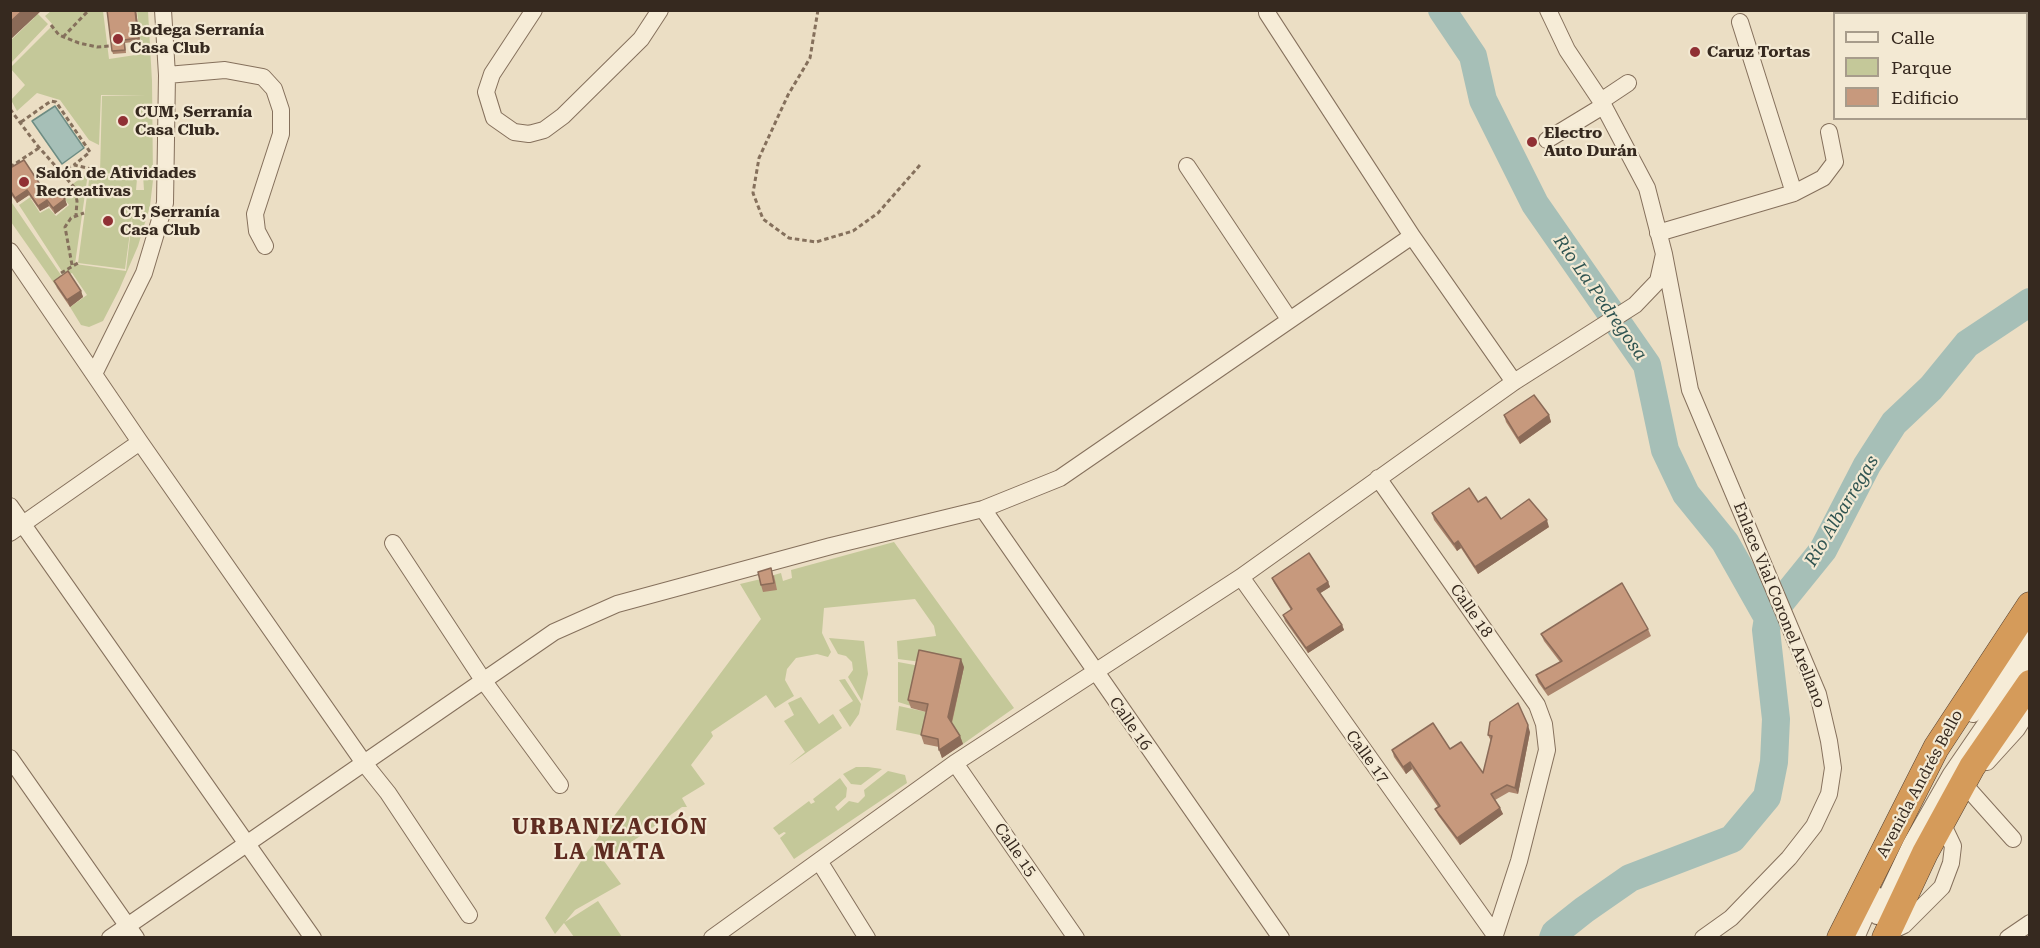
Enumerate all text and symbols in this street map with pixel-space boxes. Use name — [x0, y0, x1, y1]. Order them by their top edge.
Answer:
legend — [1833, 12, 2028, 120]
place label: Bodega Serranía Casa Club — [130, 20, 264, 58]
text: Calle — [1891, 27, 1935, 48]
marker: Bodega Serranía Casa Club — [111, 32, 125, 46]
place label: Caruz Tortas — [1707, 42, 1810, 62]
marker: Caruz Tortas — [1688, 45, 1702, 59]
text: Parque — [1891, 57, 1952, 78]
text: Edificio — [1891, 87, 1959, 108]
place label: CUM, Serranía Casa Club. — [135, 102, 252, 140]
marker: CUM, Serranía Casa Club. — [116, 114, 130, 128]
place label: Electro Auto Durán — [1544, 123, 1637, 161]
marker: Electro Auto Durán — [1525, 135, 1539, 149]
place label: Salón de Atividades Recreativas — [36, 163, 196, 201]
marker: Salón de Atividades Recreativas — [17, 175, 31, 189]
place label: CT, Serranía Casa Club — [120, 202, 220, 240]
marker: CT, Serranía Casa Club — [101, 214, 115, 228]
water label: Río La Pedregosa — [1549, 231, 1651, 365]
water label: Río Albarregas — [1800, 452, 1884, 570]
street label: Enlace Vial Coronel Arellano — [1729, 499, 1829, 711]
street label: Calle 18 — [1446, 581, 1496, 641]
street label: Calle 16 — [1105, 694, 1155, 754]
street label: Avenida Andrés Bello — [1873, 707, 1967, 861]
street label: Calle 17 — [1341, 727, 1393, 787]
district label: URBANIZACIÓN LA MATA — [512, 815, 708, 866]
street label: Calle 15 — [990, 820, 1040, 880]

